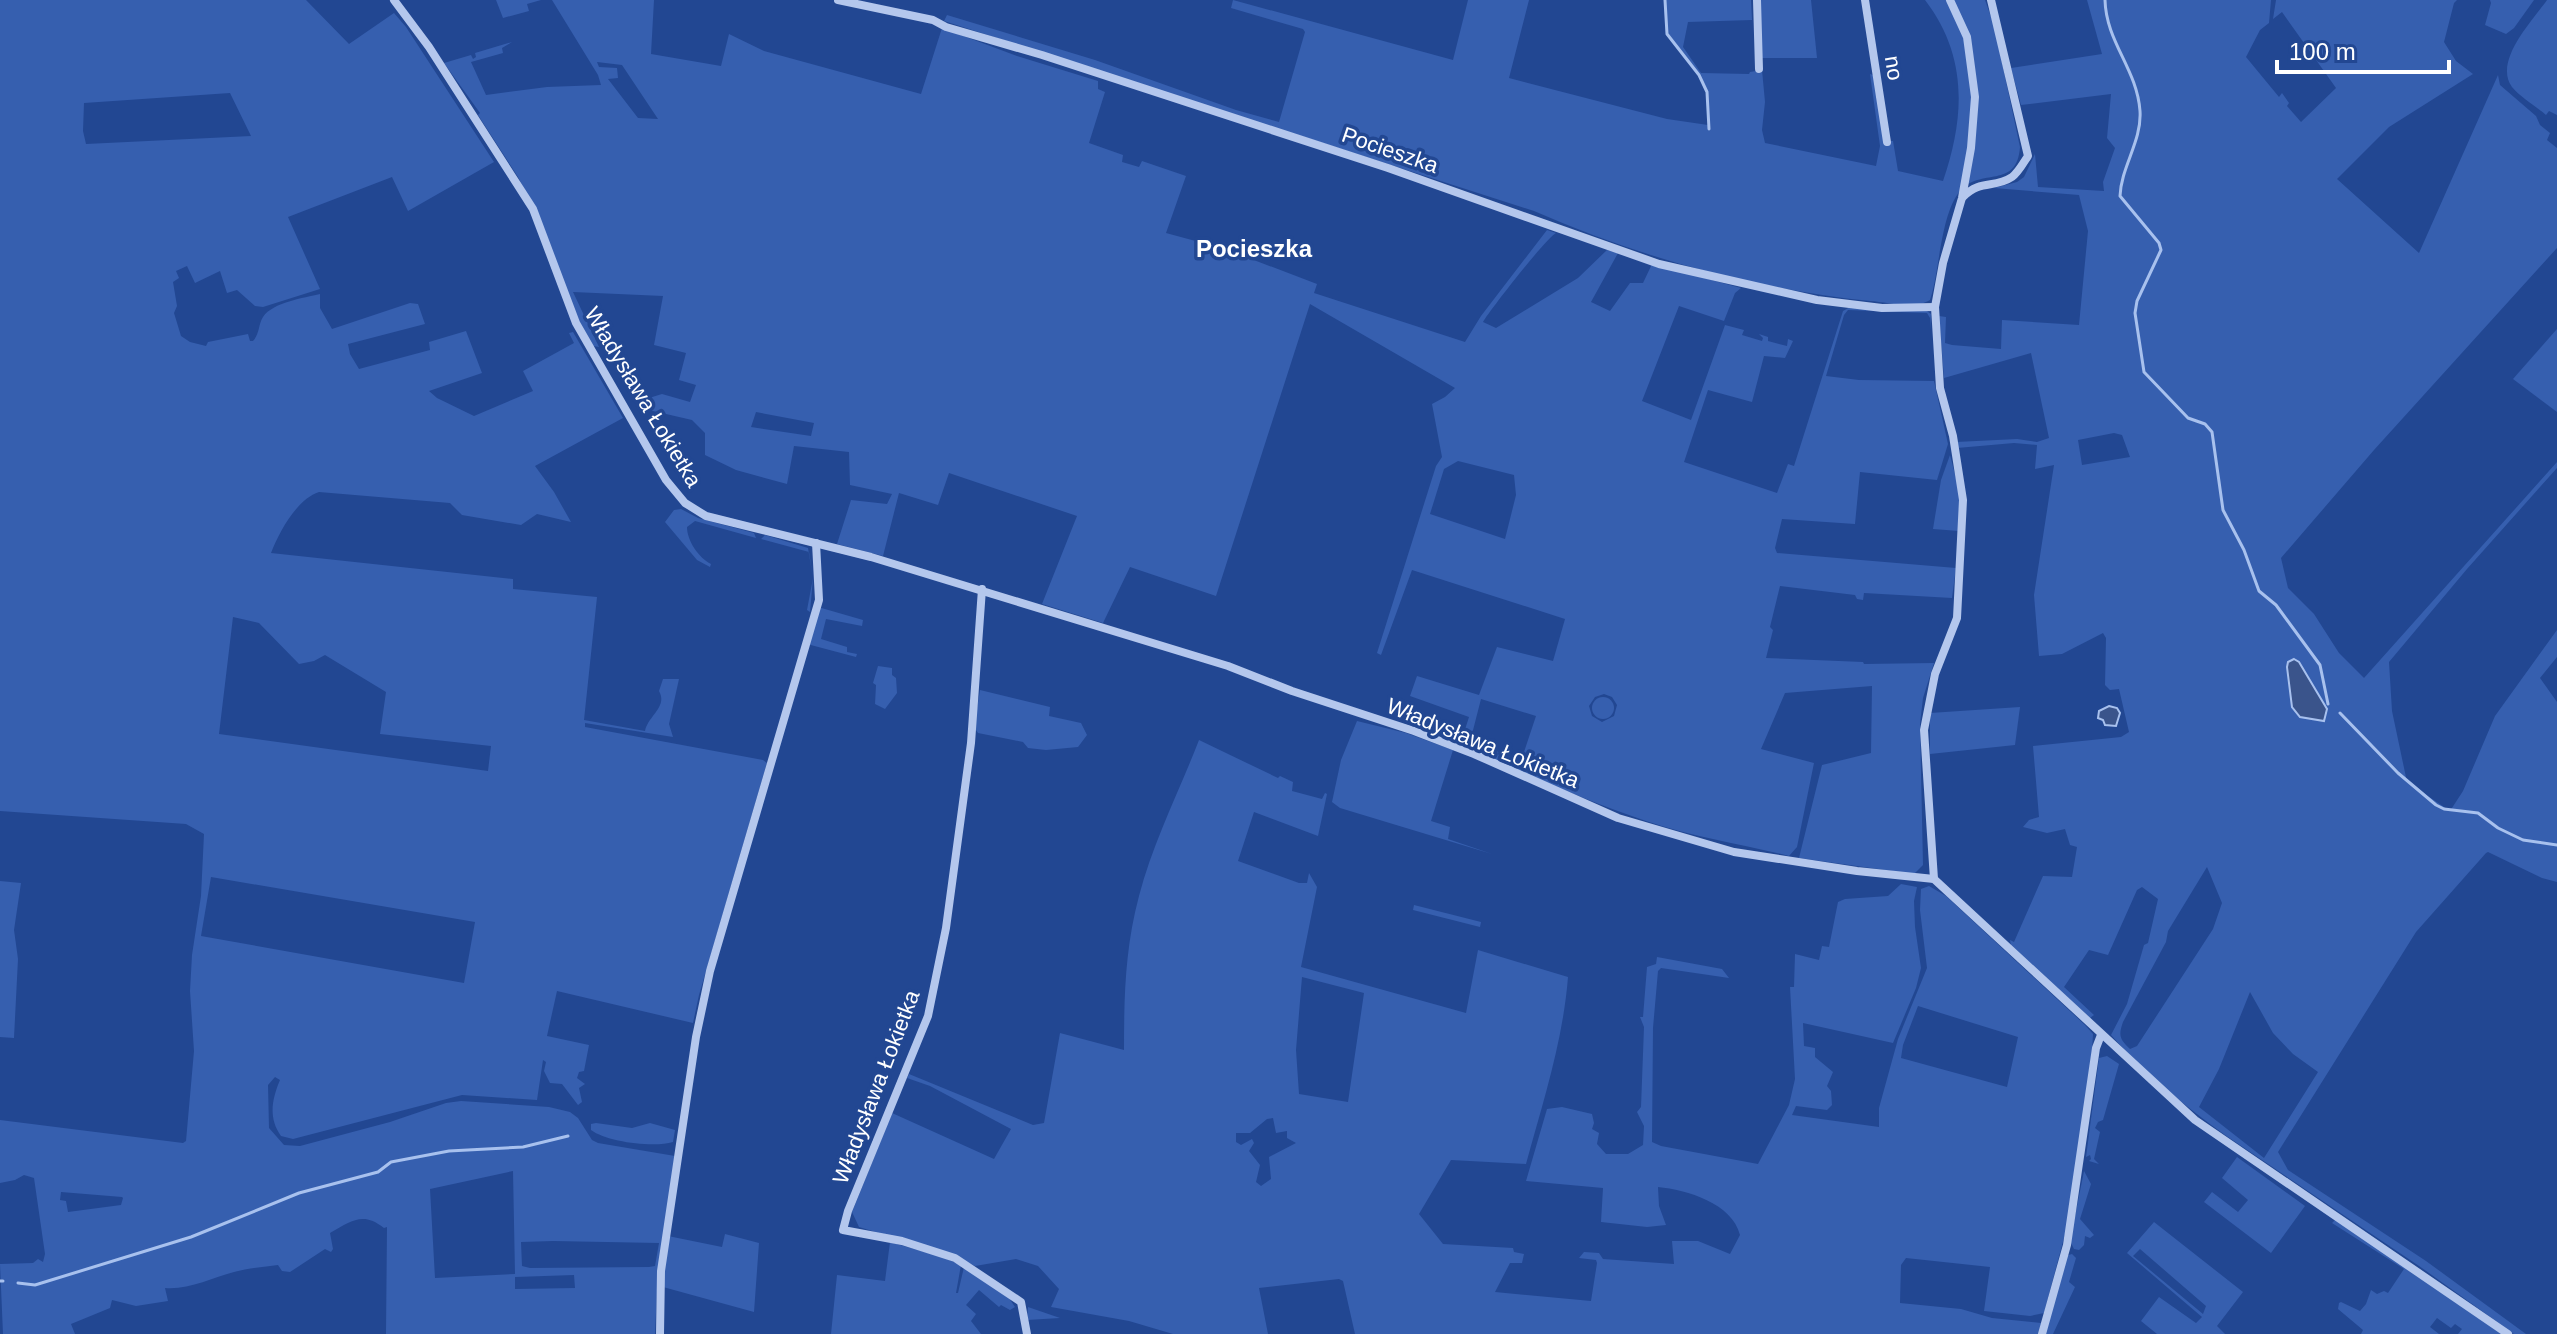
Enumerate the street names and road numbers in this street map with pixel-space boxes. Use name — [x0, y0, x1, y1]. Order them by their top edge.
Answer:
street label: no — [1880, 54, 1908, 82]
street label: Pocieszka — [1339, 122, 1442, 178]
street label: Władysława Łokietka — [579, 303, 707, 492]
street label: Władysława Łokietka — [1383, 693, 1584, 793]
street label: Władysława Łokietka — [828, 986, 925, 1187]

